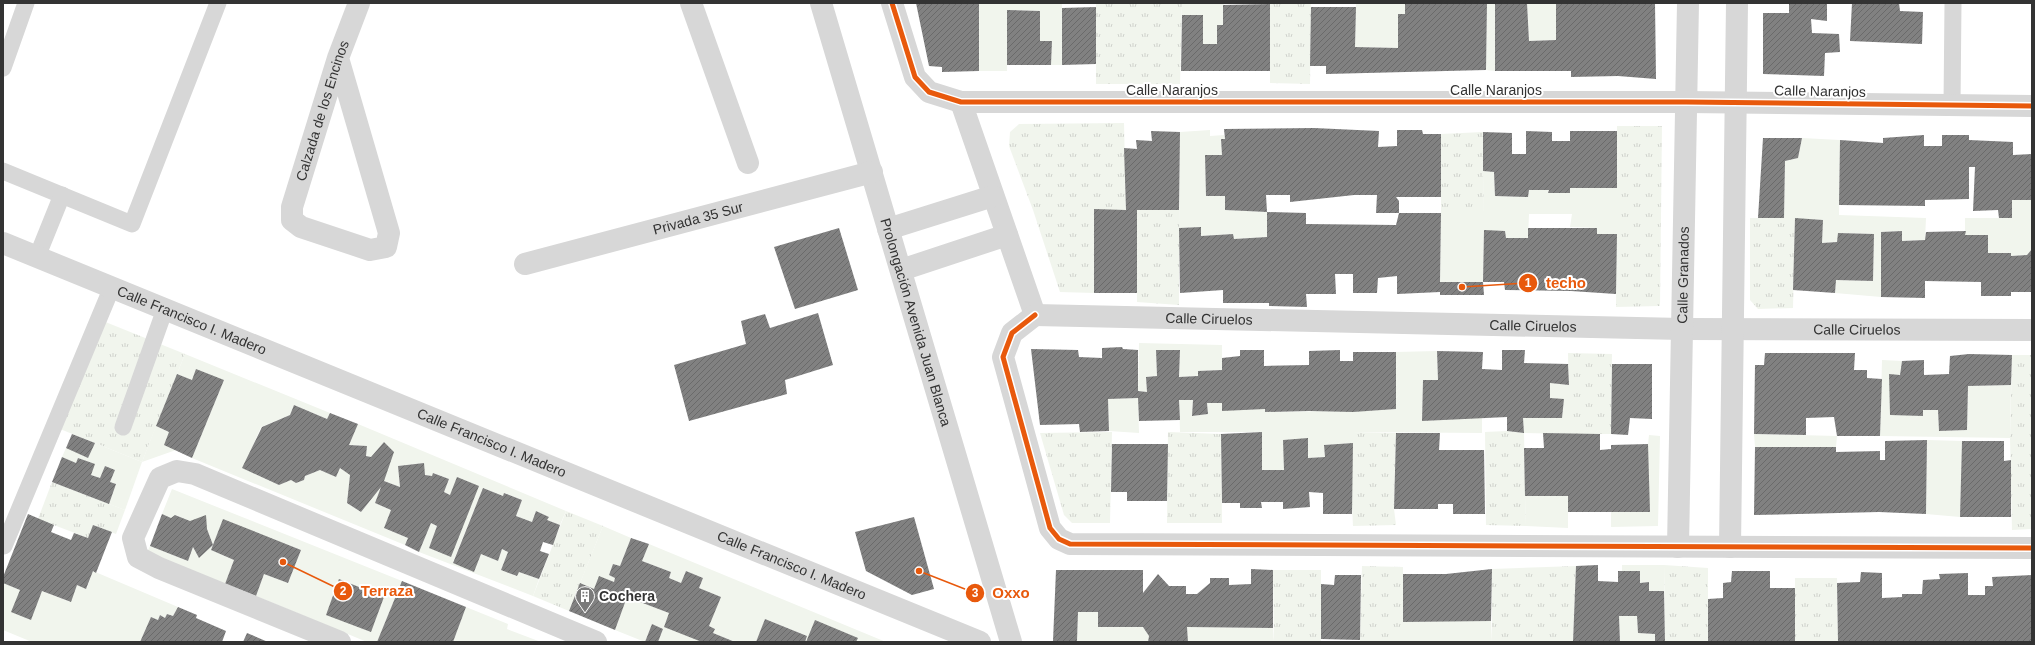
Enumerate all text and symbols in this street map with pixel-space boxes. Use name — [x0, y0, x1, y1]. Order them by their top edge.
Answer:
street label: Calzada de los Encinos — [293, 38, 352, 183]
street label: Calle Naranjos — [1126, 82, 1218, 98]
street label: Calle Naranjos — [1450, 82, 1542, 98]
street label: Calle Naranjos — [1774, 82, 1866, 100]
street label: Privada 35 Sur — [651, 198, 745, 238]
street label: Prolongación Avenida Juan Blanca — [877, 216, 954, 428]
street label: Calle Granados — [1674, 226, 1692, 324]
callout: techo — [1518, 269, 1594, 296]
text: techo — [1546, 274, 1586, 291]
text: 1 — [1525, 276, 1532, 290]
street label: Calle Francisco I. Madero — [115, 283, 269, 358]
street label: Calle Ciruelos — [1165, 310, 1253, 328]
street label: Calle Ciruelos — [1489, 317, 1577, 335]
street label: Calle Ciruelos — [1813, 321, 1901, 338]
street label: Calle Francisco I. Madero — [415, 405, 569, 480]
street label: Calle Francisco I. Madero — [715, 528, 869, 603]
callout: Terraza — [333, 577, 421, 604]
callout: Oxxo — [965, 579, 1038, 606]
text: Terraza — [361, 582, 414, 599]
text: 2 — [340, 584, 347, 598]
text: Oxxo — [992, 584, 1030, 601]
building icon: Cochera — [574, 585, 596, 613]
text: 3 — [972, 586, 979, 600]
place label: Cochera — [599, 588, 655, 604]

